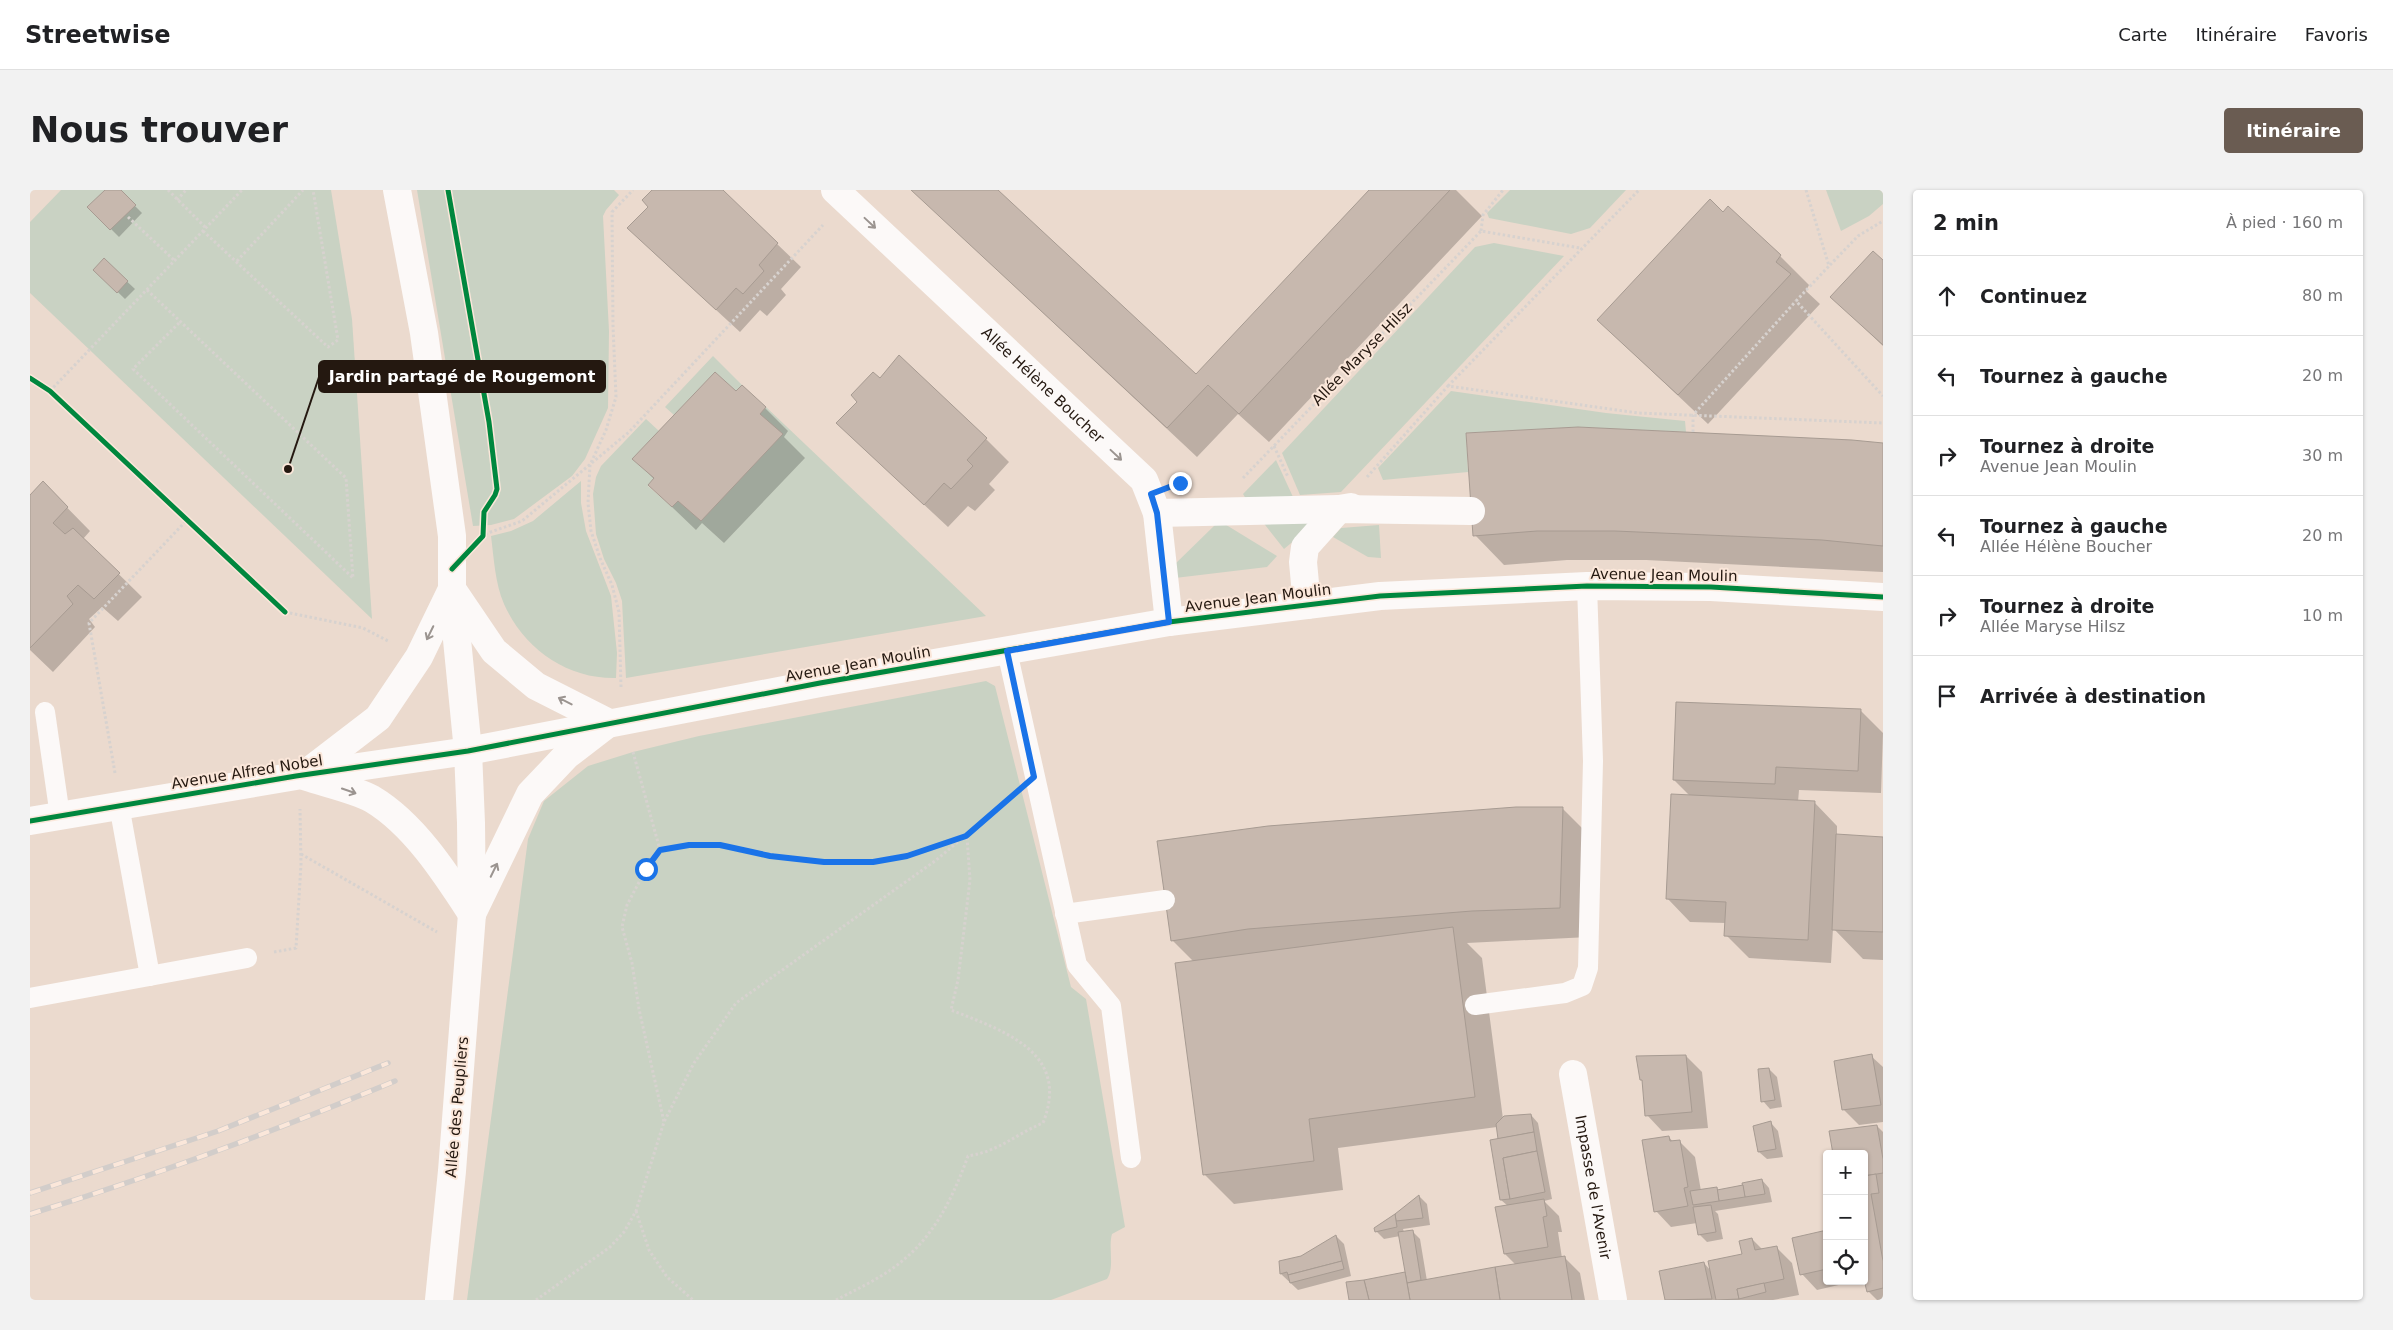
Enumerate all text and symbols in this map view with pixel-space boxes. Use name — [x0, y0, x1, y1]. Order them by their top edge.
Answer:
text: Streetwise — [25, 21, 171, 49]
text: Carte — [2118, 24, 2167, 45]
text: Itinéraire — [2195, 24, 2277, 45]
text: Favoris — [2305, 24, 2368, 45]
button: Itinéraire — [2224, 108, 2363, 153]
text: Nous trouver — [30, 110, 288, 150]
text: 2 min — [1933, 211, 1999, 235]
text: À pied · 160 m — [2226, 213, 2343, 232]
one-way arrow — [864, 217, 877, 229]
icon: ahead — [1933, 282, 1961, 310]
text: Continuez — [1980, 285, 2087, 307]
text: 80 m — [2302, 286, 2343, 305]
street label: Allée Maryse Hilsz — [1308, 299, 1416, 409]
street label: Allée Hélène Boucher — [978, 323, 1108, 447]
callout: Jardin partagé de Rougemont — [319, 361, 605, 392]
icon: left — [1933, 362, 1961, 390]
text: Tournez à gauche — [1980, 365, 2168, 387]
text: 20 m — [2302, 366, 2343, 385]
text: Jardin partagé de Rougemont — [328, 367, 596, 386]
text: Tournez à droite — [1980, 435, 2154, 457]
icon: right — [1933, 442, 1961, 470]
text: 30 m — [2302, 446, 2343, 465]
one-way arrow — [1110, 449, 1123, 461]
text: Avenue Jean Moulin — [1980, 457, 2137, 476]
route end — [1169, 472, 1192, 495]
text: Tournez à gauche — [1980, 515, 2168, 537]
icon: left — [1933, 522, 1961, 550]
text: 20 m — [2302, 526, 2343, 545]
text: Allée Hélène Boucher — [1980, 537, 2152, 556]
street label: Avenue Jean Moulin — [1590, 565, 1738, 585]
street label: Avenue Jean Moulin — [1184, 580, 1332, 616]
text: Tournez à droite — [1980, 595, 2154, 617]
icon: right — [1933, 602, 1961, 630]
text: 10 m — [2302, 606, 2343, 625]
text: Allée Maryse Hilsz — [1980, 617, 2125, 636]
one-way arrow — [425, 625, 434, 640]
street label: Avenue Jean Moulin — [784, 642, 932, 686]
icon: arrive — [1933, 682, 1961, 710]
text: Arrivée à destination — [1980, 685, 2206, 707]
one-way arrow — [558, 696, 573, 705]
street label: Avenue Alfred Nobel — [170, 751, 324, 793]
one-way arrow — [341, 787, 357, 797]
route start — [635, 858, 658, 881]
one-way arrow — [490, 863, 499, 878]
street label: Allée des Peupliers — [442, 1036, 472, 1178]
street label: Impasse de l'Avenir — [1571, 1113, 1615, 1262]
map controls — [1823, 1150, 1868, 1285]
button: + — [1823, 1150, 1868, 1195]
button: − — [1823, 1195, 1868, 1240]
button: locate — [1823, 1240, 1868, 1285]

